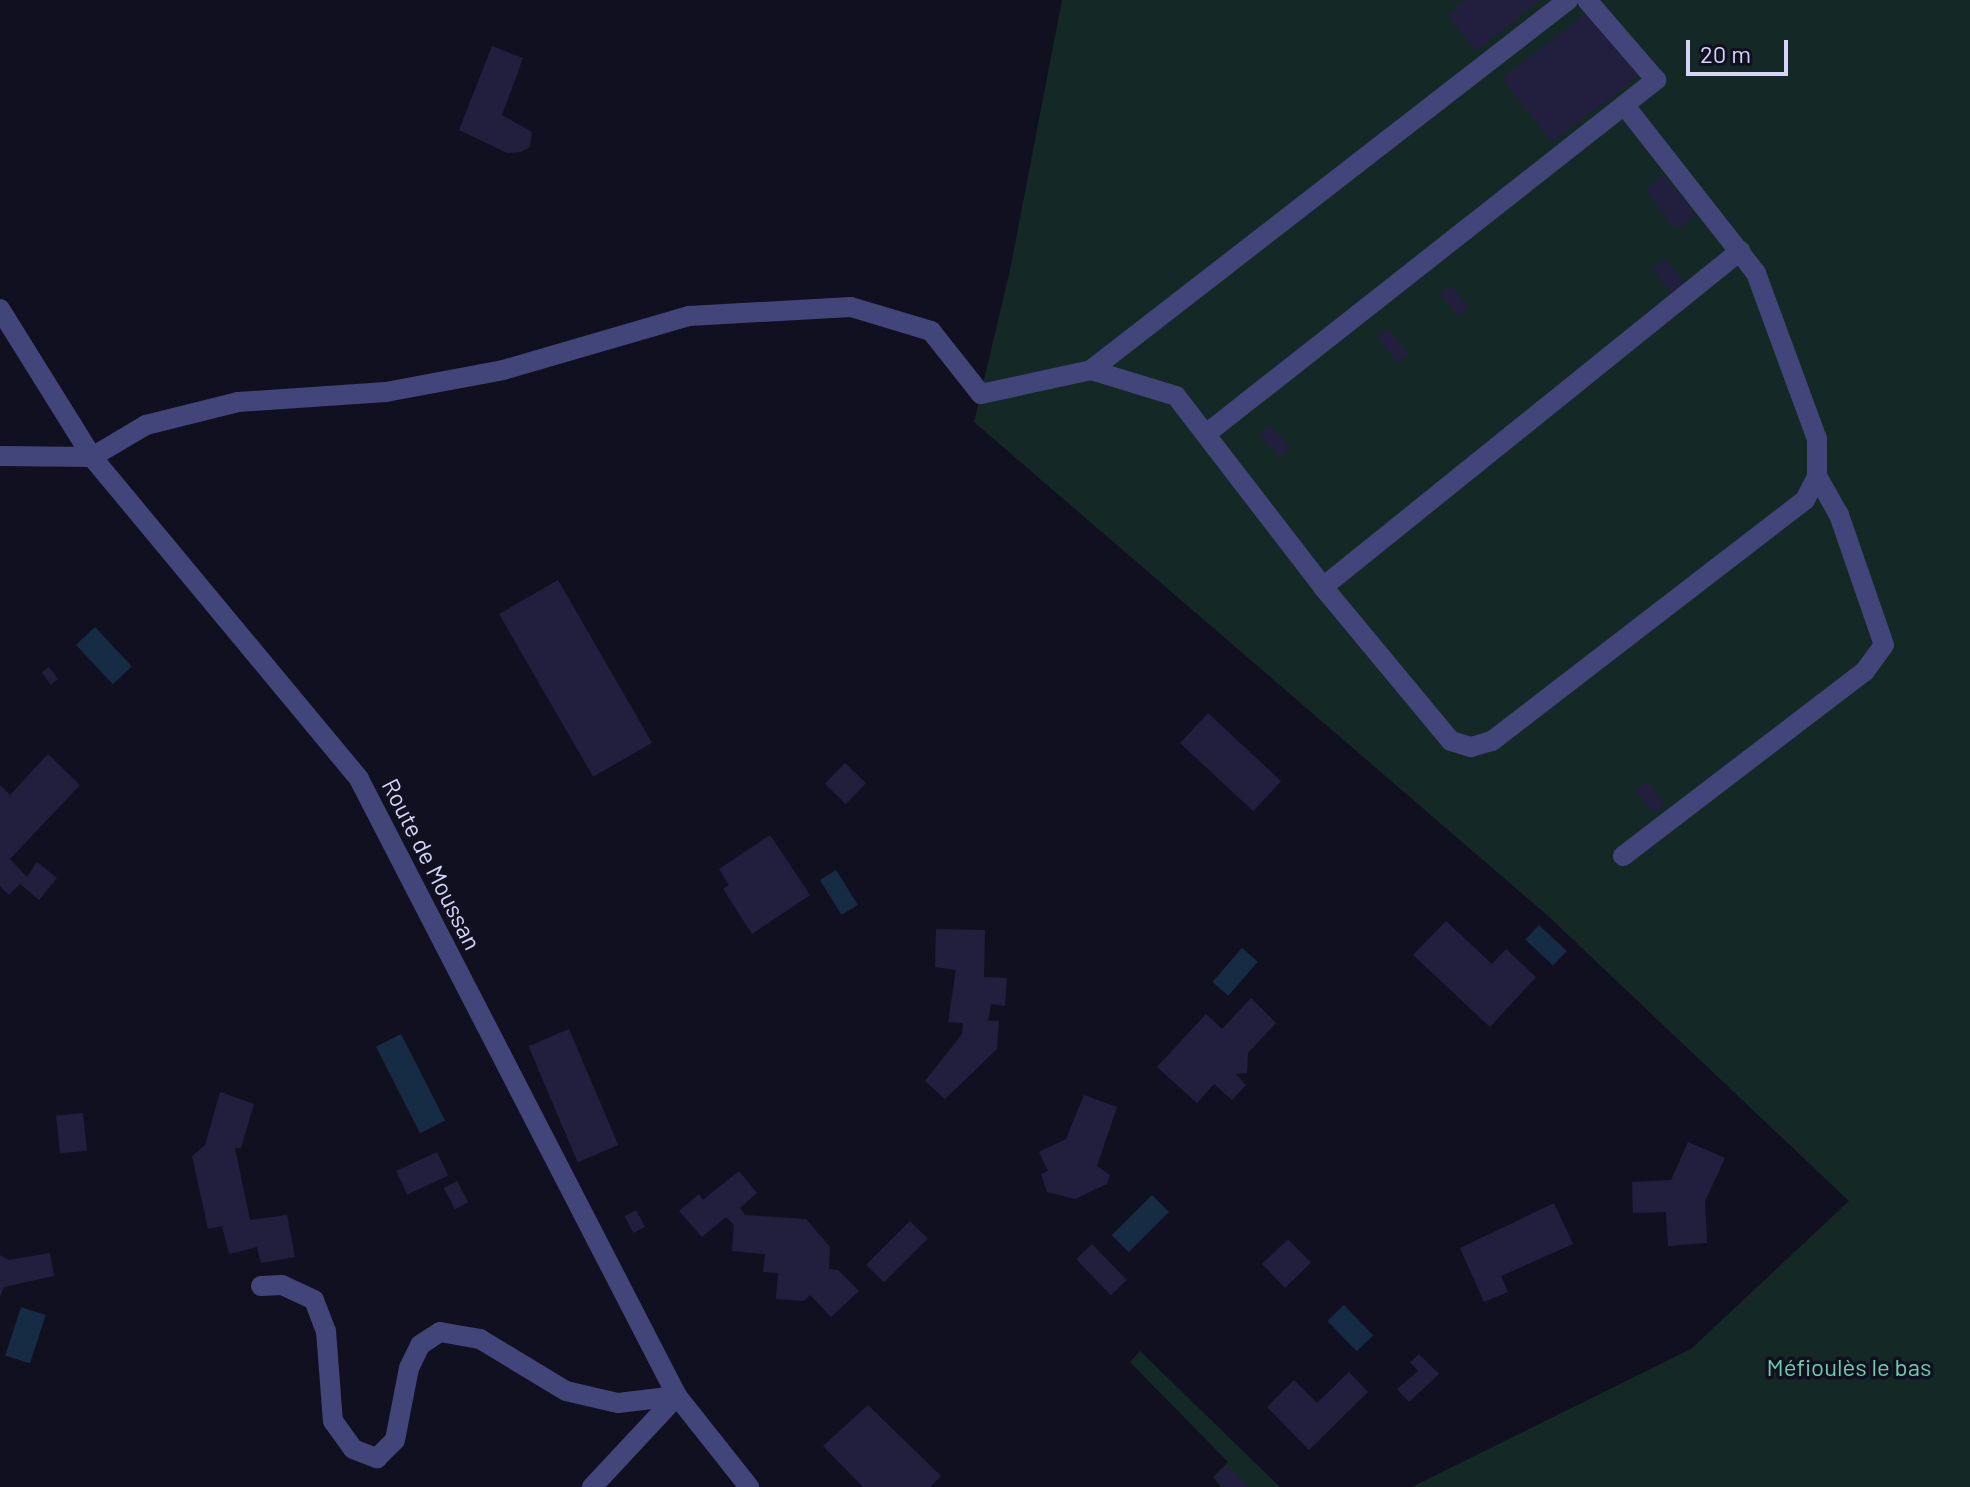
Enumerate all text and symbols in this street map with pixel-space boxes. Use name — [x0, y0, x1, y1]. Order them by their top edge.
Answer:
scale bar — [1690, 24, 1792, 74]
text: 20 m — [1700, 39, 1751, 68]
street label: Route de Moussan — [376, 774, 488, 954]
park label: Méfioulès le bas — [1766, 1353, 1932, 1381]

